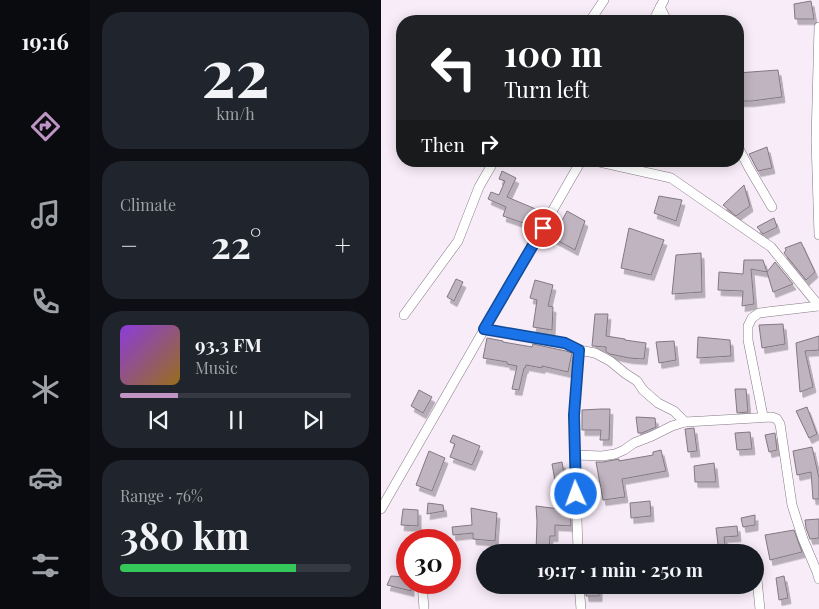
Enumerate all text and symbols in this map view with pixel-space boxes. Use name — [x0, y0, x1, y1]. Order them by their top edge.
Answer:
text: 19:16 — [21, 26, 69, 56]
text: 22 — [202, 27, 270, 113]
text: 100 m — [504, 29, 602, 76]
icon: left — [421, 35, 486, 100]
text: Turn left — [504, 74, 589, 104]
text: km/h — [216, 103, 255, 124]
icon: directions — [28, 109, 63, 144]
icon: right — [475, 130, 503, 158]
text: Then — [421, 131, 465, 157]
text: Climate — [120, 194, 176, 215]
icon: music — [28, 197, 63, 232]
pin — [522, 207, 564, 249]
icon: arrive — [529, 214, 557, 242]
text: 22° — [211, 218, 262, 269]
text: − — [120, 226, 138, 263]
text: + — [335, 226, 351, 263]
icon: phone — [28, 284, 63, 319]
text: 93.3 FM — [195, 331, 262, 357]
text: Music — [195, 357, 238, 378]
icon: climate — [28, 372, 63, 407]
icon: previous — [145, 406, 173, 434]
icon: pause — [222, 406, 250, 434]
icon: next — [299, 406, 327, 434]
icon: car — [28, 460, 63, 495]
position arrow — [549, 467, 601, 519]
text: Range · 76% — [120, 485, 203, 506]
text: 380 km — [120, 509, 249, 560]
speed limit sign: 30 — [396, 529, 461, 594]
icon: filters — [28, 548, 63, 583]
text: 19:17 · 1 min · 250 m — [537, 556, 703, 582]

